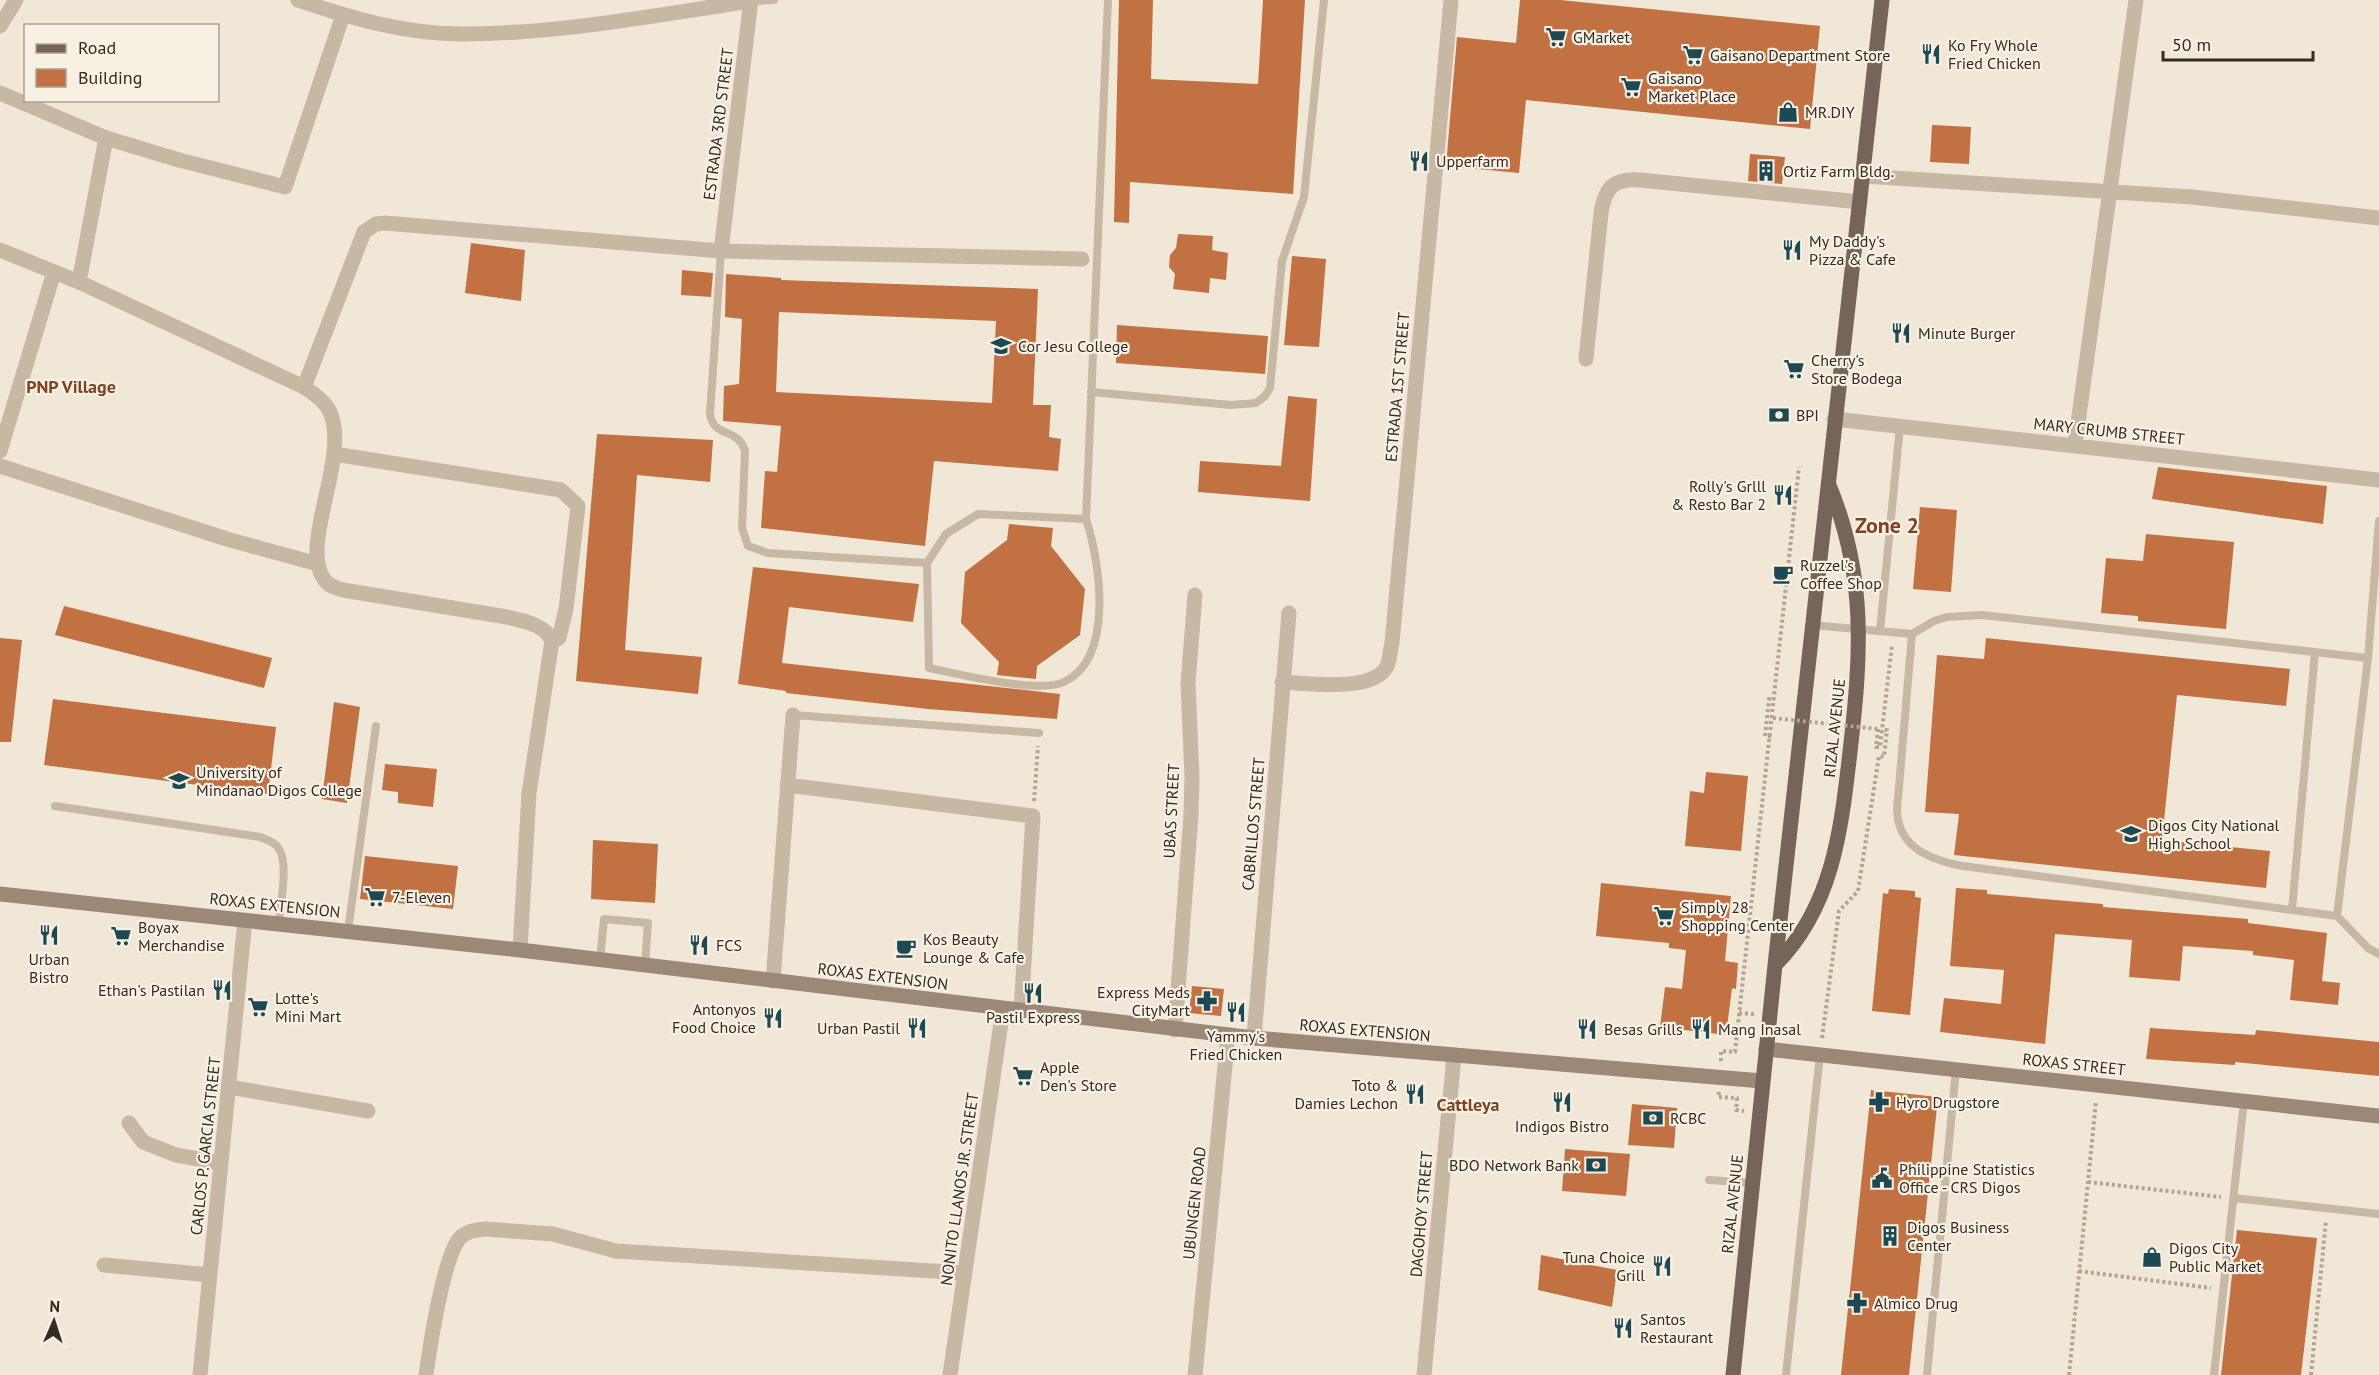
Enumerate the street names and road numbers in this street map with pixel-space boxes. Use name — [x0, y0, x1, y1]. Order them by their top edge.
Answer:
street label: ESTRADA 3RD STREET — [699, 47, 737, 201]
street label: ESTRADA 1ST STREET — [1380, 311, 1414, 463]
street label: MARY CRUMB STREET — [2033, 413, 2186, 449]
street label: RIZAL AVENUE — [1819, 678, 1849, 778]
street label: CABRILLOS STREET — [1237, 756, 1269, 891]
street label: UBAS STREET — [1159, 763, 1183, 859]
street label: ROXAS EXTENSION — [209, 888, 341, 922]
street label: ROXAS EXTENSION — [816, 958, 950, 994]
street label: ROXAS EXTENSION — [1299, 1014, 1431, 1046]
street label: ROXAS STREET — [2022, 1049, 2127, 1079]
street label: CARLOS P. GARCIA STREET — [186, 1056, 224, 1236]
street label: NONITO LLANOS JR. STREET — [936, 1091, 982, 1287]
street label: UBUNGEN ROAD — [1178, 1145, 1210, 1261]
street label: DAGOHOY STREET — [1406, 1150, 1436, 1278]
street label: RIZAL AVENUE — [1717, 1154, 1747, 1254]

